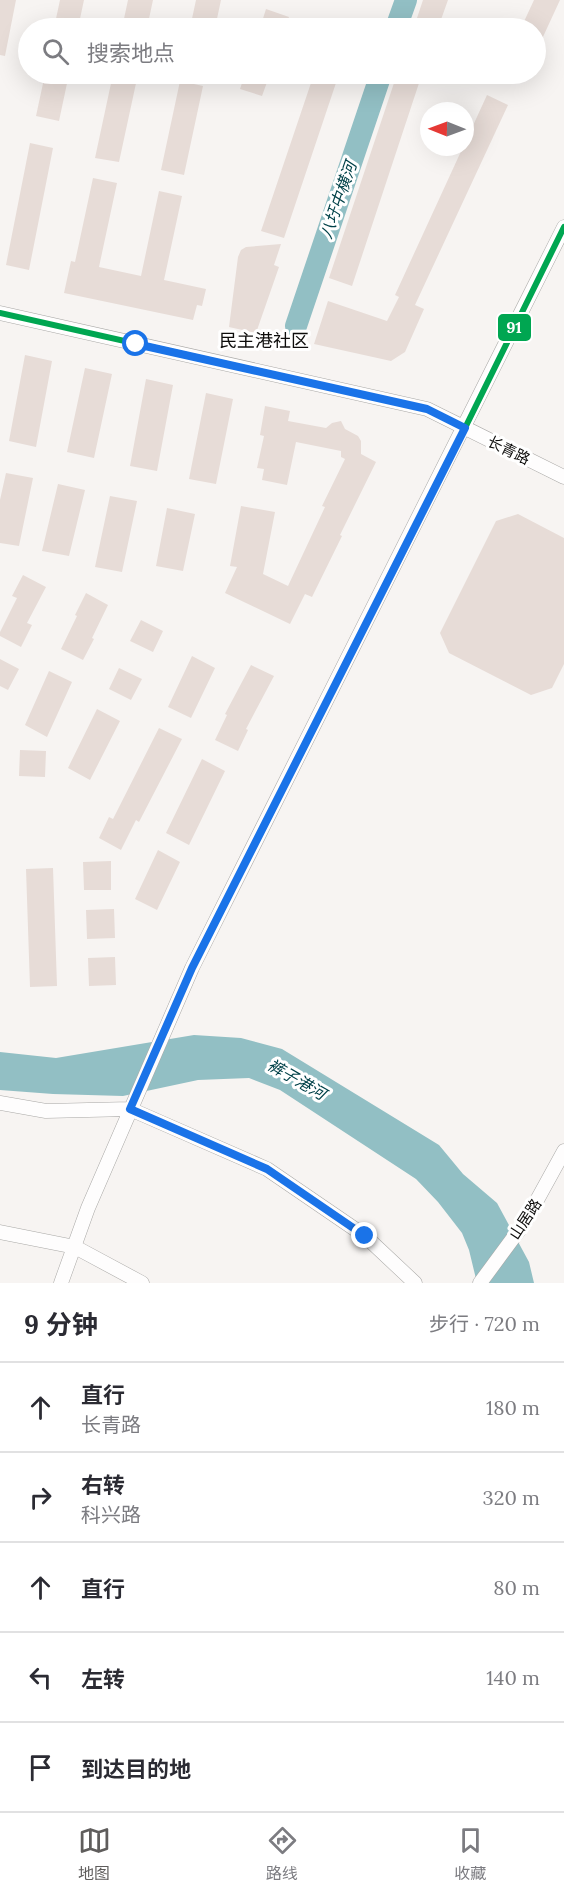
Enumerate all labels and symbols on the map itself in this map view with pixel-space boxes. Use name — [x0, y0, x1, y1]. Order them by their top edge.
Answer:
north arrow — [420, 102, 474, 156]
water label: 八圩中横河 — [316, 156, 361, 241]
line badge: 91 — [497, 313, 532, 342]
text: 91 — [506, 317, 522, 337]
district label: 民主港社区 — [219, 329, 309, 352]
route start — [122, 330, 148, 356]
street label: 长青路 — [485, 432, 533, 468]
water label: 裤子港河 — [264, 1054, 332, 1105]
street label: 山居路 — [505, 1195, 545, 1243]
route end — [351, 1222, 377, 1248]

